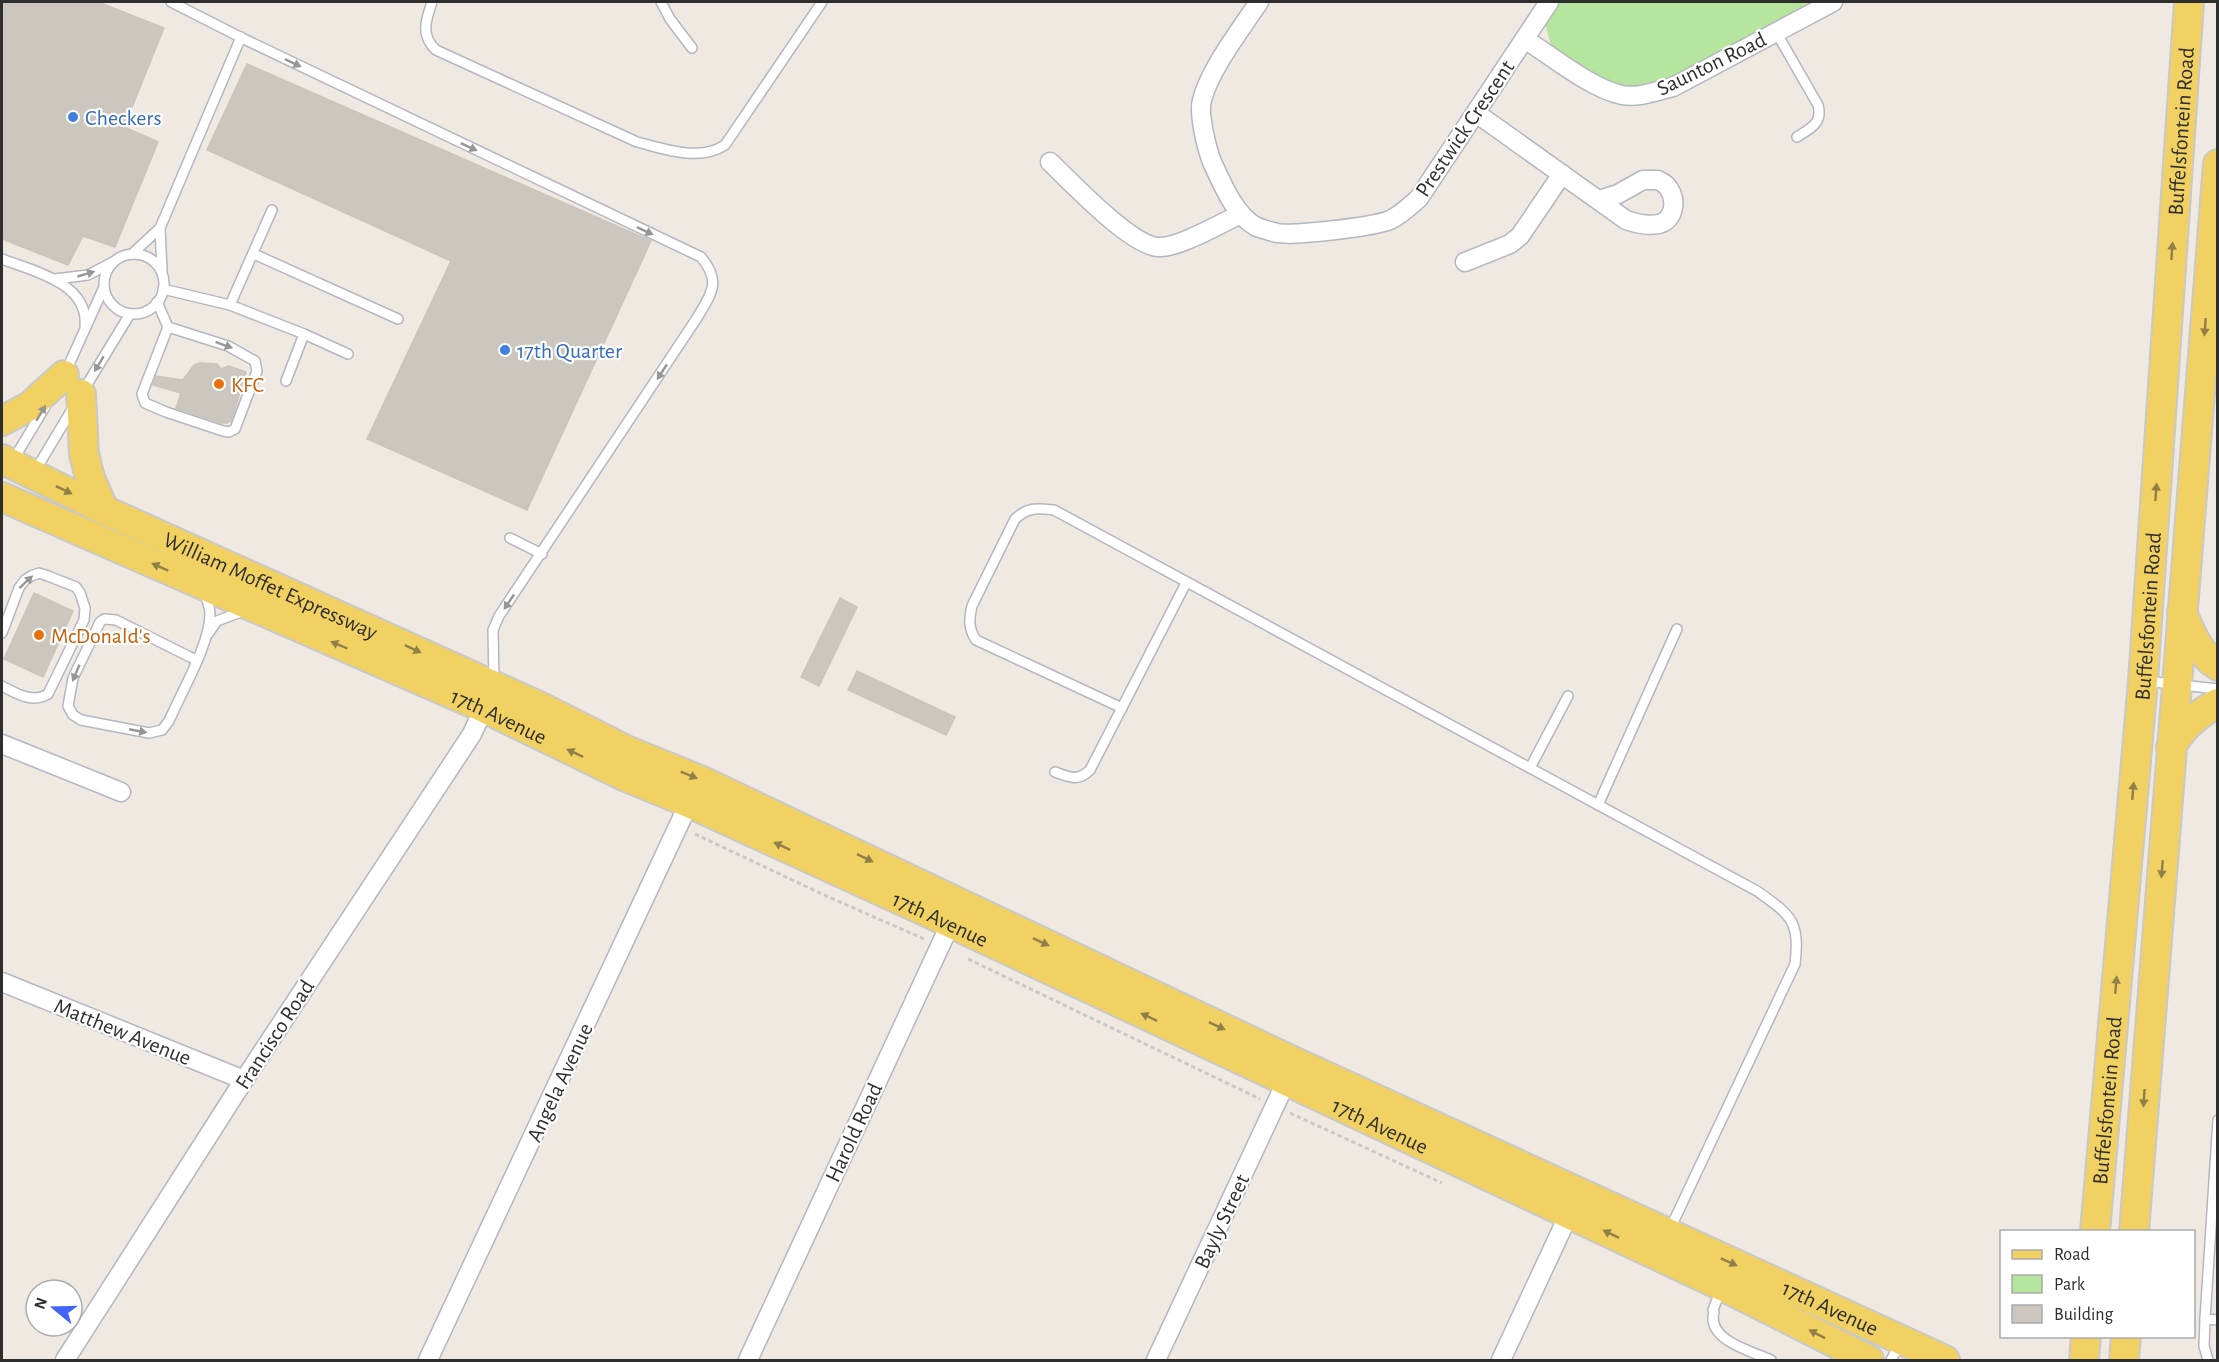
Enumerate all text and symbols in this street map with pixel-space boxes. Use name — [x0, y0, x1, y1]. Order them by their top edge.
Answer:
street label: Saunton Road — [1653, 28, 1770, 100]
street label: Buffelsfontein Road — [2165, 46, 2198, 216]
street label: Prestwick Crescent — [1411, 56, 1518, 201]
one-way arrow — [285, 58, 302, 67]
place label: Checkers — [85, 107, 162, 129]
marker: Checkers — [66, 110, 80, 124]
one-way arrow — [461, 142, 478, 151]
one-way arrow — [637, 226, 654, 235]
one-way arrow — [2167, 242, 2177, 261]
one-way arrow — [77, 268, 95, 278]
one-way arrow — [2200, 317, 2209, 336]
one-way arrow — [215, 340, 233, 350]
place label: 17th Quarter — [517, 340, 622, 362]
marker: 17th Quarter — [498, 343, 512, 357]
one-way arrow — [94, 356, 105, 372]
one-way arrow — [657, 364, 668, 380]
place label: KFC — [231, 374, 264, 396]
marker: KFC — [212, 377, 226, 391]
one-way arrow — [36, 404, 46, 421]
one-way arrow — [2151, 482, 2160, 501]
one-way arrow — [55, 485, 72, 494]
street label: William Moffet Expressway — [160, 528, 381, 644]
street label: Buffelsfontein Road — [2131, 531, 2165, 701]
one-way arrow — [150, 562, 168, 572]
one-way arrow — [19, 575, 34, 589]
one-way arrow — [503, 594, 515, 610]
place label: McDonald's — [51, 625, 151, 647]
marker: McDonald's — [32, 628, 46, 642]
one-way arrow — [330, 640, 347, 649]
one-way arrow — [404, 645, 422, 654]
one-way arrow — [71, 665, 81, 683]
street label: 17th Avenue — [447, 685, 550, 749]
one-way arrow — [129, 727, 148, 736]
one-way arrow — [567, 748, 584, 757]
one-way arrow — [680, 771, 698, 780]
one-way arrow — [2128, 781, 2138, 800]
one-way arrow — [774, 841, 791, 850]
one-way arrow — [856, 853, 874, 863]
one-way arrow — [2157, 860, 2166, 879]
street label: 17th Avenue — [889, 888, 991, 951]
one-way arrow — [1033, 938, 1050, 947]
one-way arrow — [2111, 975, 2121, 994]
street label: Francisco Road — [231, 976, 318, 1093]
street label: Matthew Avenue — [51, 994, 194, 1069]
one-way arrow — [1141, 1013, 1158, 1022]
street label: Buffelsfontein Road — [2089, 1016, 2126, 1186]
street label: Angela Avenue — [523, 1020, 597, 1145]
one-way arrow — [1209, 1021, 1226, 1030]
street label: Harold Road — [821, 1079, 886, 1185]
one-way arrow — [2139, 1089, 2149, 1108]
street label: 17th Avenue — [1329, 1094, 1431, 1158]
street label: Bayly Street — [1191, 1171, 1253, 1272]
one-way arrow — [1602, 1229, 1619, 1238]
legend — [2000, 1230, 2195, 1338]
text: Road — [2054, 1246, 2090, 1264]
one-way arrow — [1721, 1257, 1739, 1267]
text: Park — [2054, 1276, 2086, 1294]
street label: 17th Avenue — [1779, 1277, 1881, 1340]
north arrow — [24, 1278, 84, 1338]
text: N — [31, 1296, 50, 1311]
text: Building — [2054, 1306, 2114, 1324]
one-way arrow — [1808, 1329, 1825, 1339]

